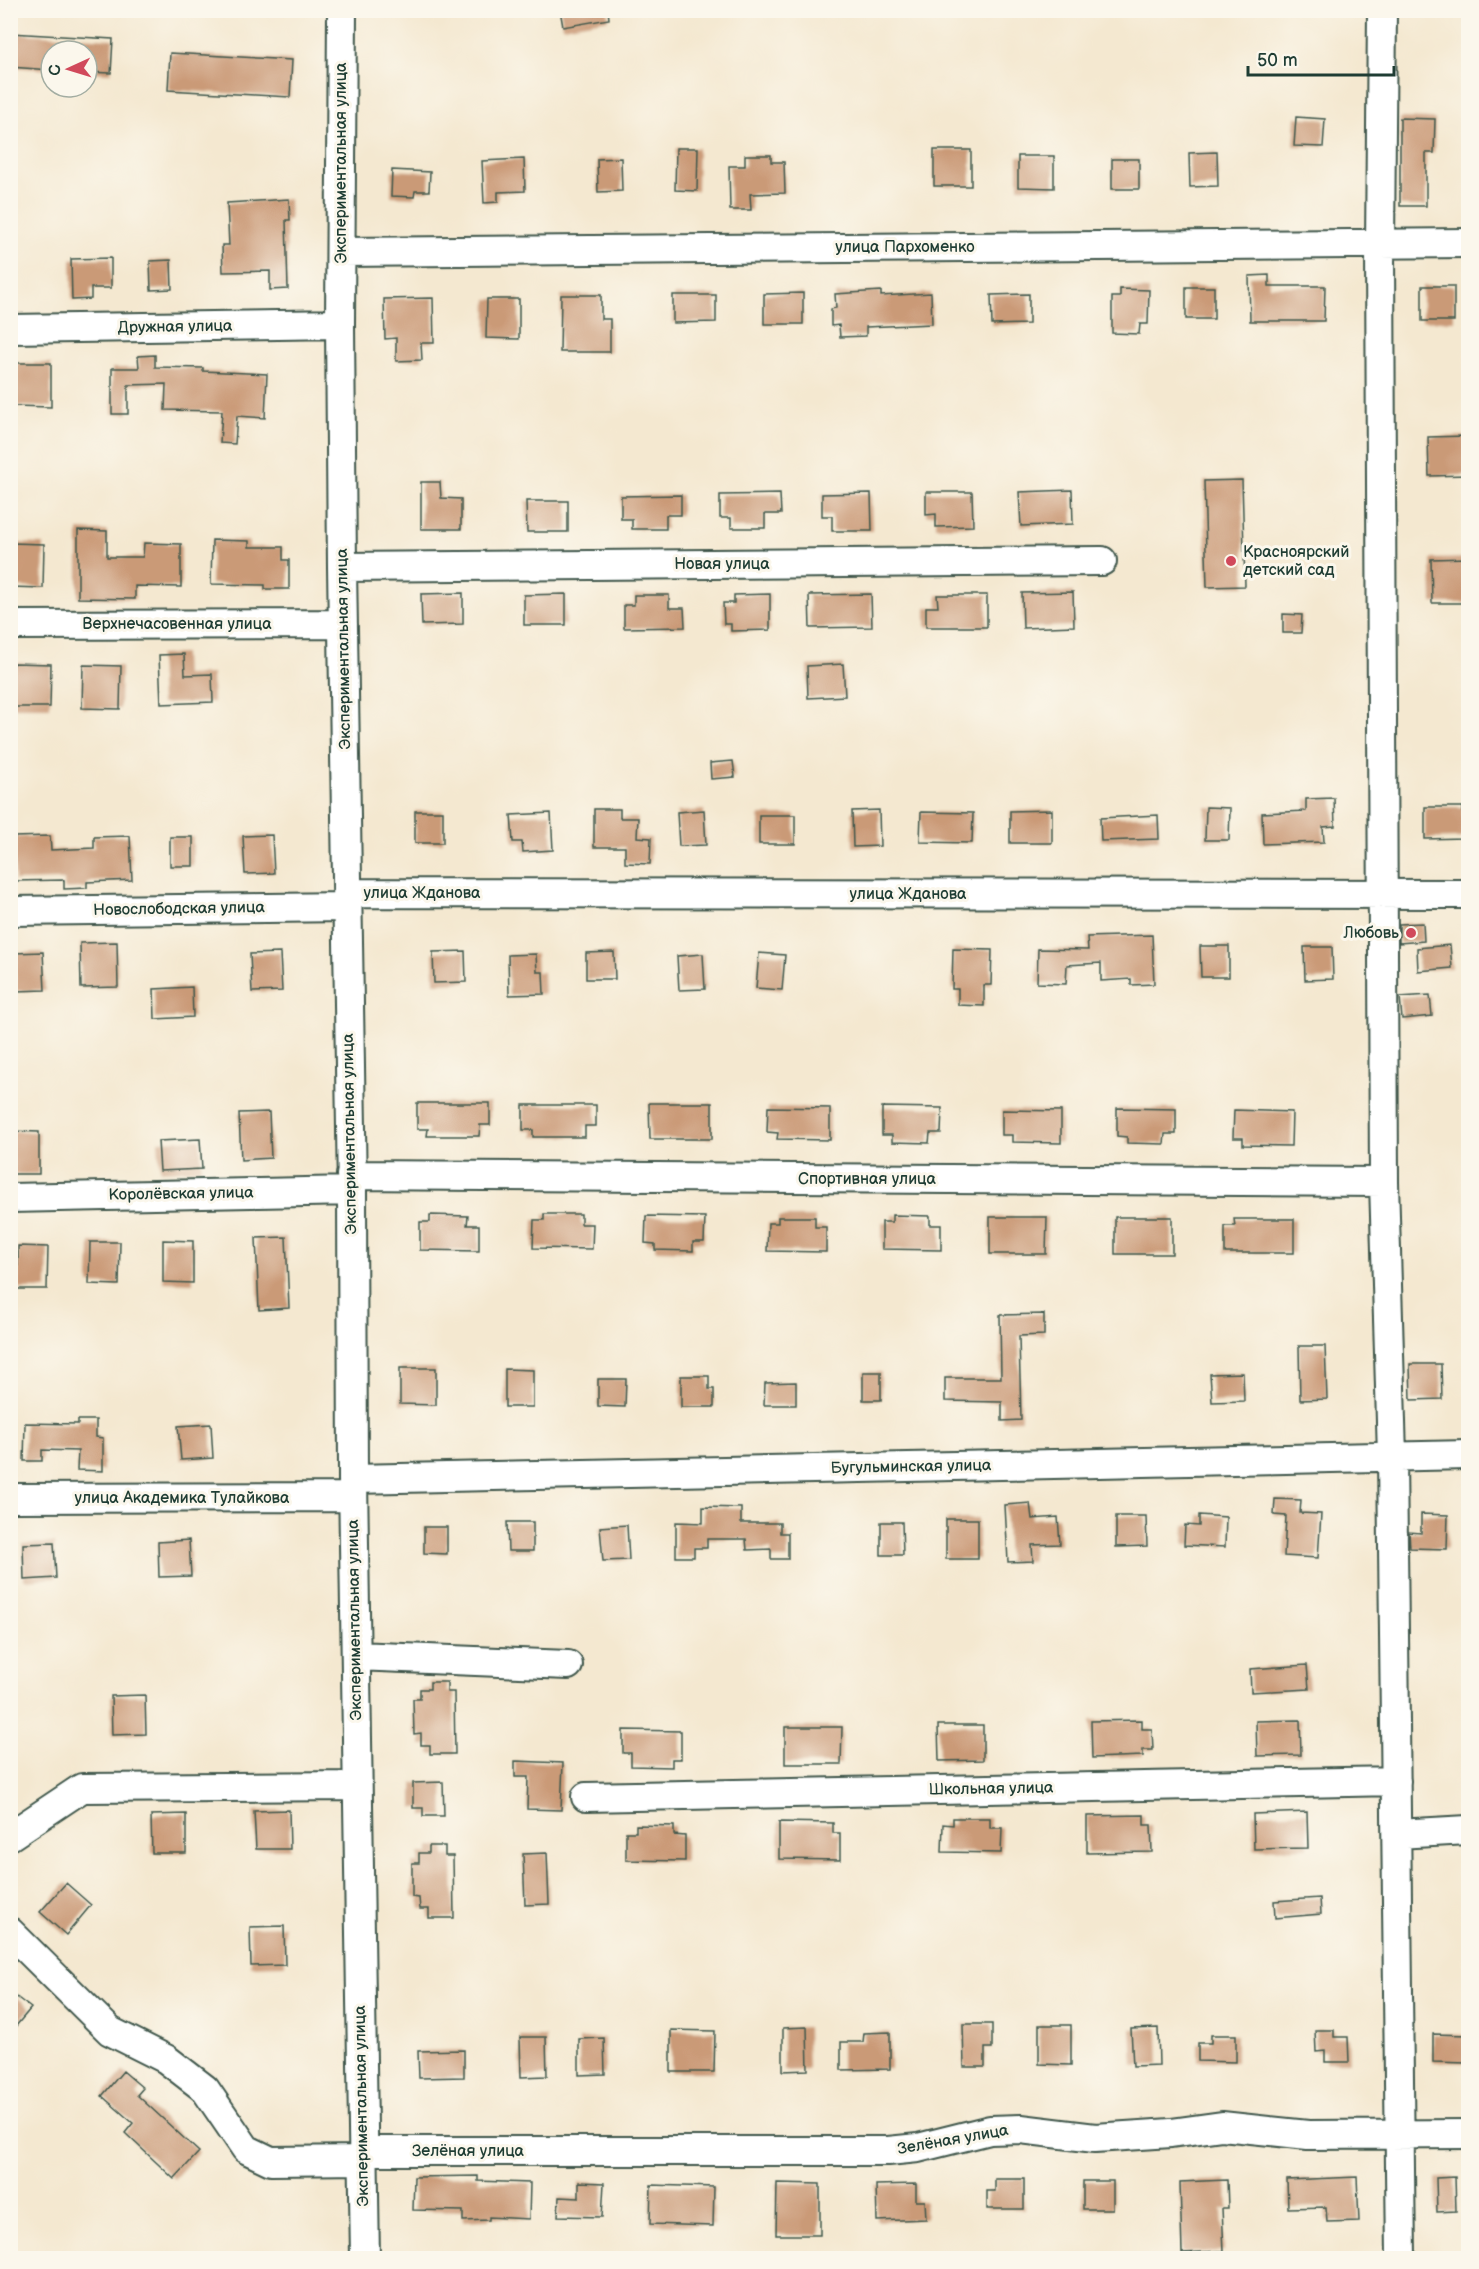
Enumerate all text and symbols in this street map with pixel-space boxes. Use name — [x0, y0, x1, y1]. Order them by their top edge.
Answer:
north arrow — [39, 39, 99, 99]
scale bar — [1248, 39, 1394, 77]
text: 50 m — [1257, 50, 1298, 71]
street label: Экспериментальная улица — [332, 62, 351, 264]
text: С — [46, 64, 65, 76]
street label: улица Пархоменко — [835, 238, 975, 257]
street label: Дружная улица — [117, 316, 233, 338]
place label: Красноярский детский сад — [1243, 543, 1349, 580]
street label: Экспериментальная улица — [333, 548, 355, 750]
marker: Красноярский детский сад — [1224, 554, 1238, 568]
street label: Новая улица — [674, 555, 770, 574]
street label: Верхнечасовенная улица — [82, 615, 272, 634]
street label: улица Жданова — [363, 884, 481, 903]
street label: улица Жданова — [849, 885, 967, 904]
street label: Новослободская улица — [93, 898, 266, 920]
place label: Любовь — [1342, 924, 1399, 943]
marker: Любовь — [1404, 926, 1418, 940]
street label: Экспериментальная улица — [339, 1033, 361, 1235]
street label: Спортивная улица — [798, 1170, 936, 1189]
street label: Королёвская улица — [108, 1183, 254, 1205]
street label: Бугульминская улица — [831, 1456, 992, 1478]
street label: улица Академика Тулайкова — [75, 1489, 290, 1508]
street label: Экспериментальная улица — [344, 1519, 366, 1721]
street label: Школьная улица — [928, 1778, 1054, 1800]
street label: Экспериментальная улица — [351, 2005, 373, 2207]
street label: Зелёная улица — [896, 2121, 1010, 2159]
street label: Зелёная улица — [412, 2142, 525, 2161]

